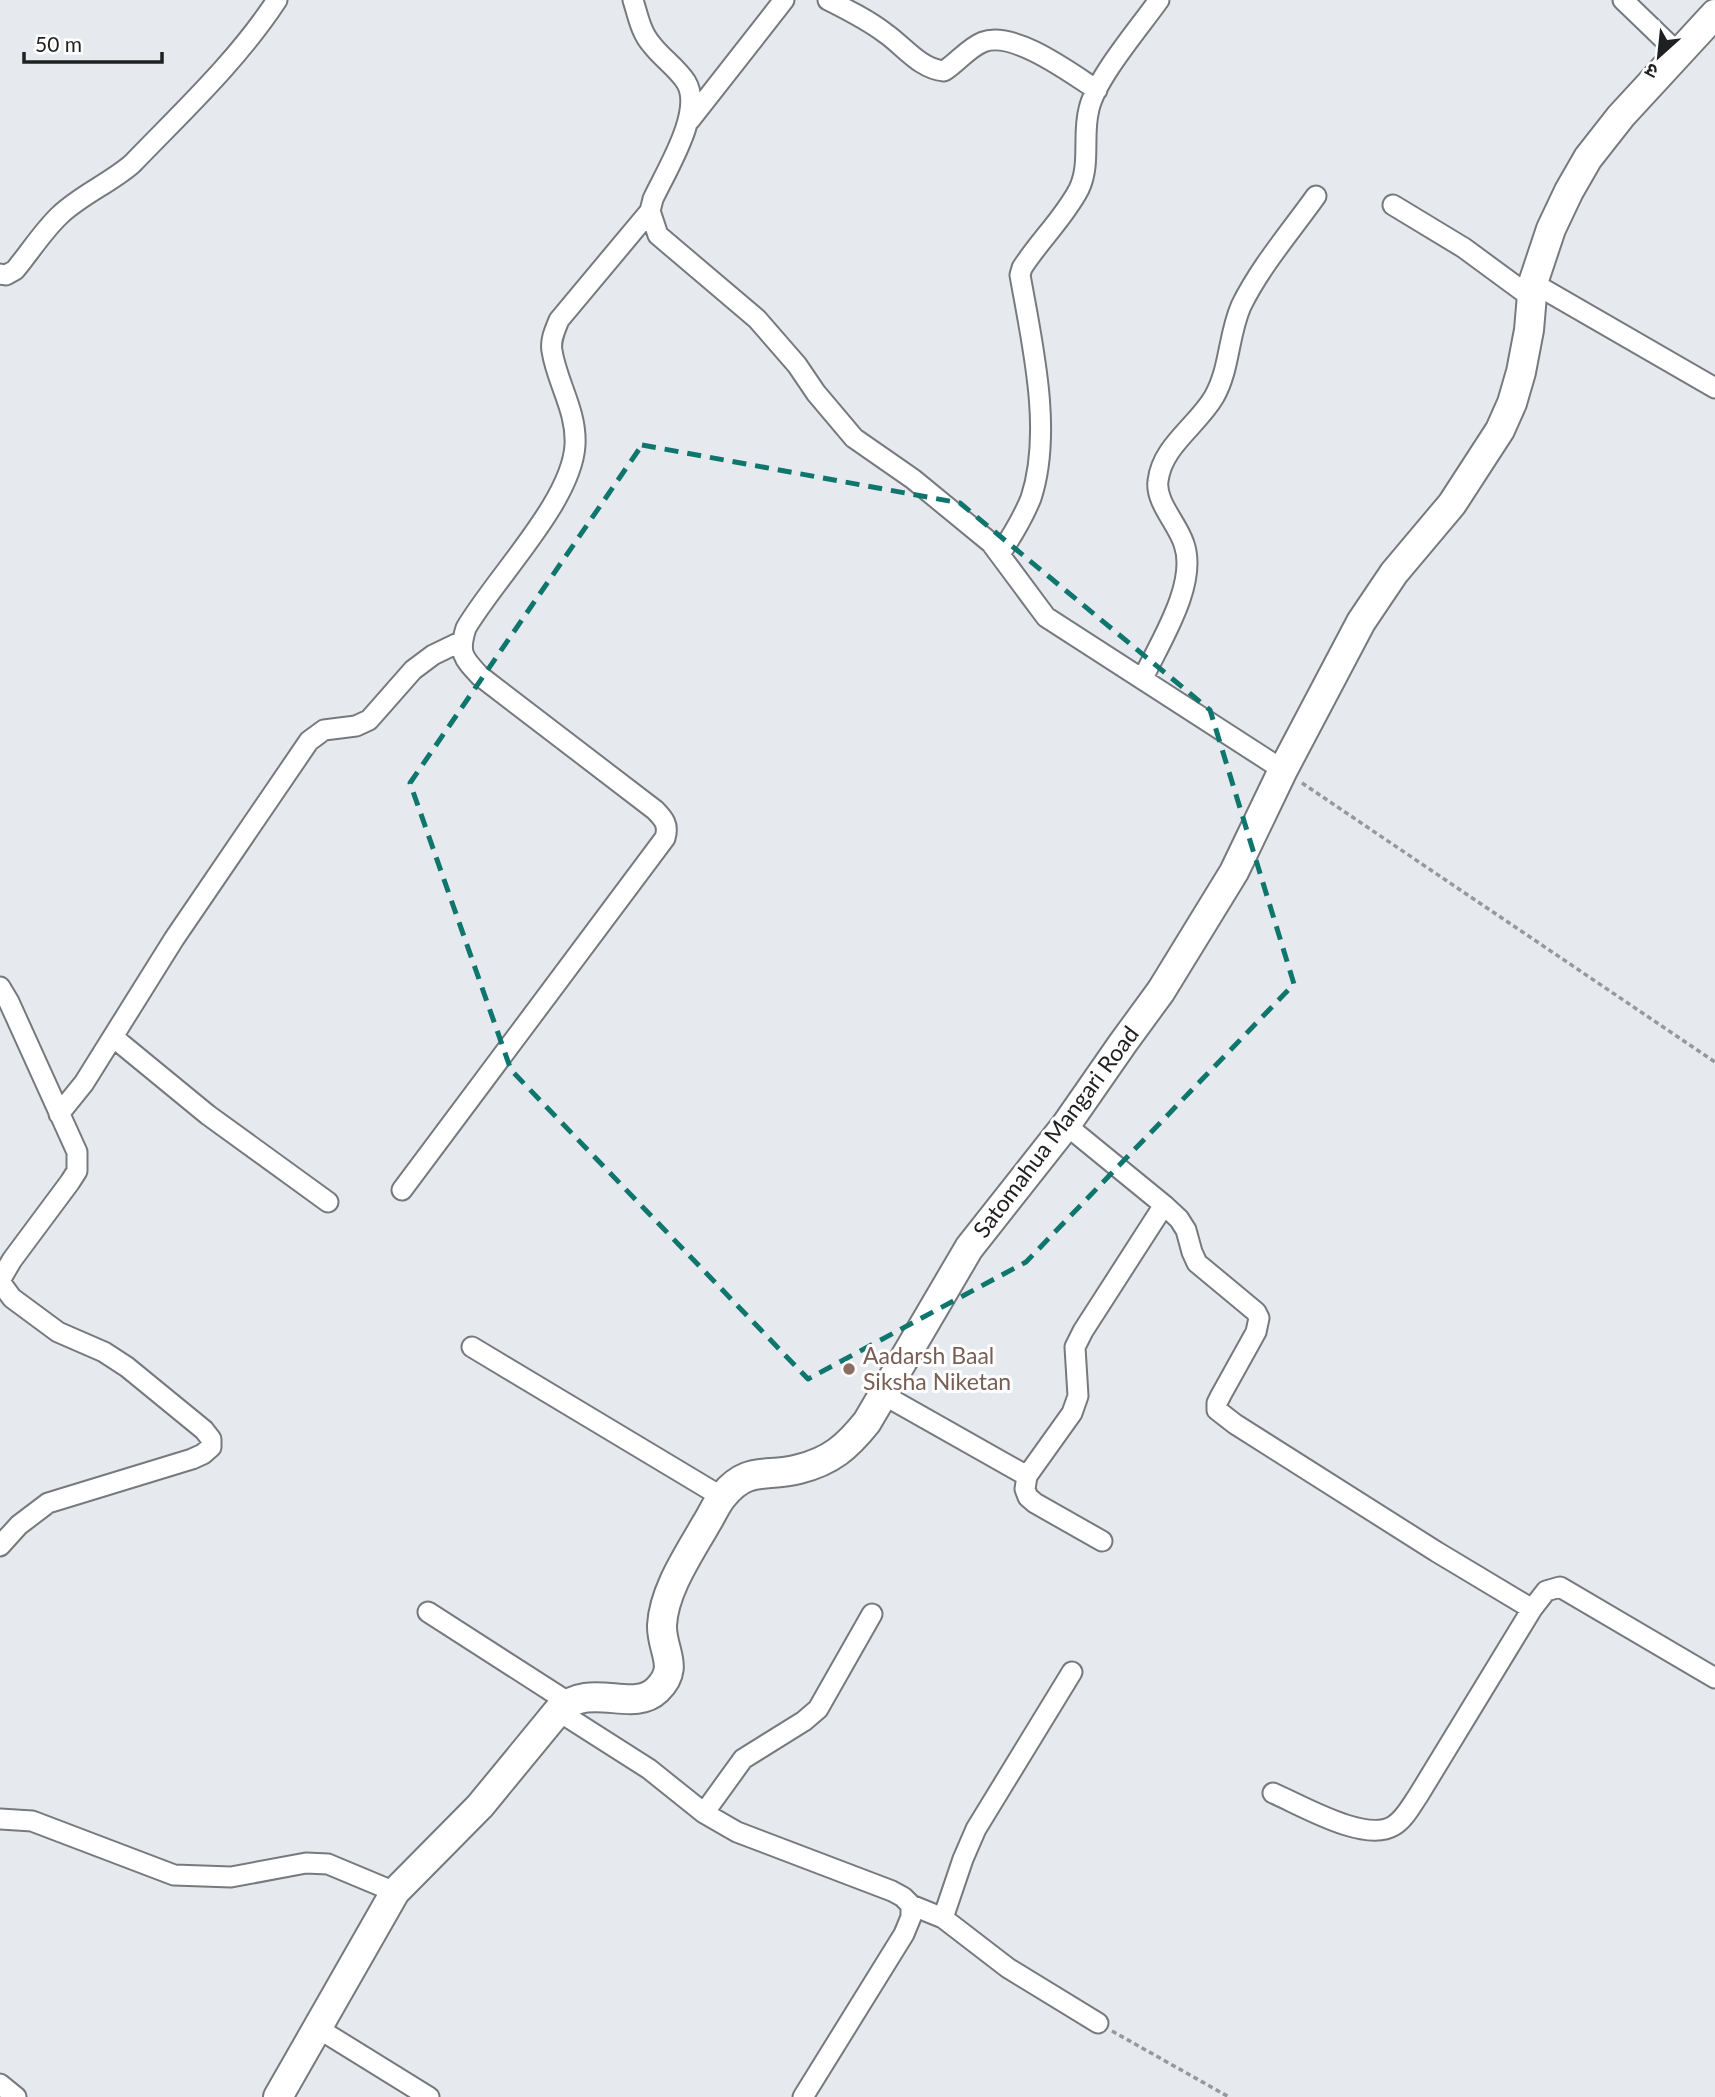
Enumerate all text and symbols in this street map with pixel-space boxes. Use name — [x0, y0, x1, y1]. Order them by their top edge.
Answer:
scale bar — [24, 21, 163, 65]
north arrow — [1624, 21, 1694, 91]
text: 50 m — [35, 31, 82, 56]
text: उ — [1640, 58, 1661, 84]
street label: Satomahua Mangari Road — [967, 1020, 1144, 1243]
place label: Aadarsh Baal Siksha Niketan — [863, 1341, 1011, 1395]
marker: Aadarsh Baal Siksha Niketan — [841, 1361, 857, 1377]

